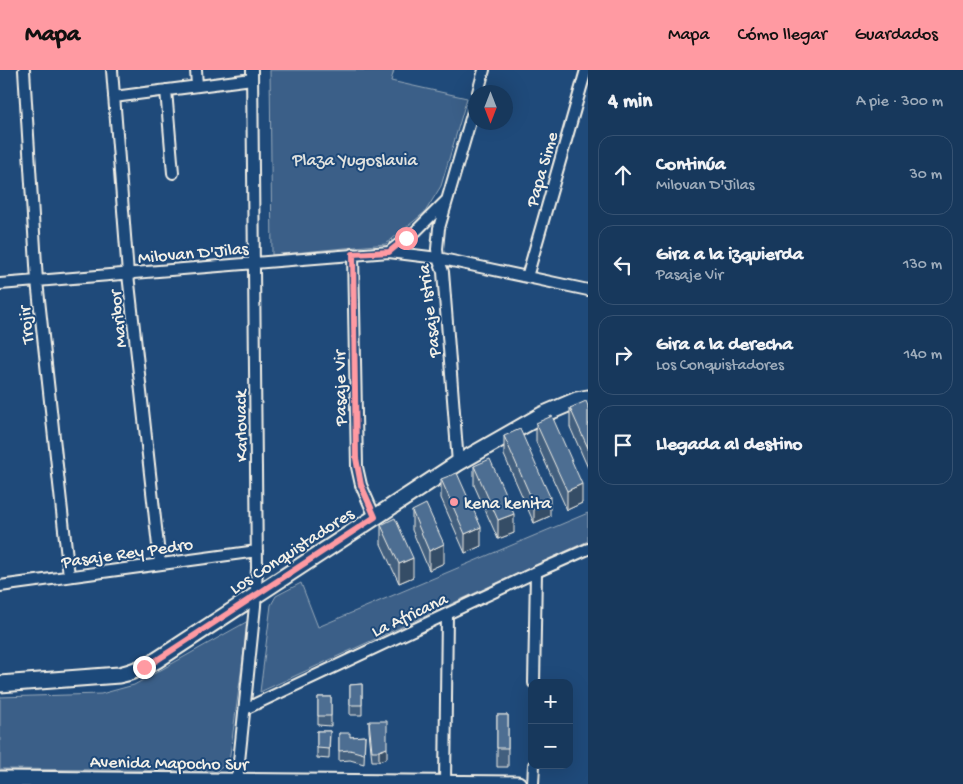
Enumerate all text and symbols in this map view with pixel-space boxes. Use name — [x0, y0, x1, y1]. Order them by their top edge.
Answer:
text: Mapa — [25, 21, 80, 50]
text: Mapa — [668, 25, 709, 46]
text: Cómo llegar — [737, 25, 827, 46]
text: Guardados — [855, 25, 938, 46]
north arrow — [468, 85, 513, 130]
text: 4 min — [608, 90, 652, 115]
text: A pie · 300 m — [856, 93, 943, 112]
street label: Papa Sime — [522, 129, 564, 211]
park label: Plaza Yugoslavia — [292, 151, 418, 172]
text: Continúa — [656, 154, 726, 177]
icon: ahead — [609, 161, 637, 189]
text: 30 m — [909, 166, 942, 185]
text: Milovan D'Jilas — [656, 177, 754, 196]
route start — [395, 227, 418, 250]
street label: Milovan D'Jilas — [137, 239, 251, 270]
text: Gira a la izquierda — [656, 244, 803, 267]
icon: left — [609, 251, 637, 279]
text: 130 m — [903, 256, 942, 275]
street label: Pasaje Istria — [414, 262, 447, 360]
text: Pasaje Vir — [656, 267, 723, 286]
street label: Maribor — [106, 287, 133, 349]
street label: Trojir — [15, 303, 40, 346]
text: Gira a la derecha — [656, 334, 793, 357]
icon: right — [609, 341, 637, 369]
text: 140 m — [904, 346, 942, 365]
street label: Pasaje Vir — [330, 348, 353, 427]
text: Los Conquistadores — [656, 357, 784, 376]
street label: Karlovack — [231, 388, 254, 462]
icon: arrive — [609, 431, 637, 459]
text: Llegada al destino — [656, 434, 802, 457]
place label: kena kenita — [464, 494, 552, 515]
marker: kena kenita — [448, 496, 460, 508]
street label: Los Conquistadores — [226, 503, 359, 600]
street label: Pasaje Rey Pedro — [59, 535, 194, 574]
street label: La Africana — [369, 589, 453, 643]
route end — [133, 656, 156, 679]
map controls — [528, 679, 573, 769]
button: + — [528, 679, 573, 724]
button: − — [528, 724, 573, 769]
street label: Avenida Mapocho Sur — [90, 753, 250, 776]

